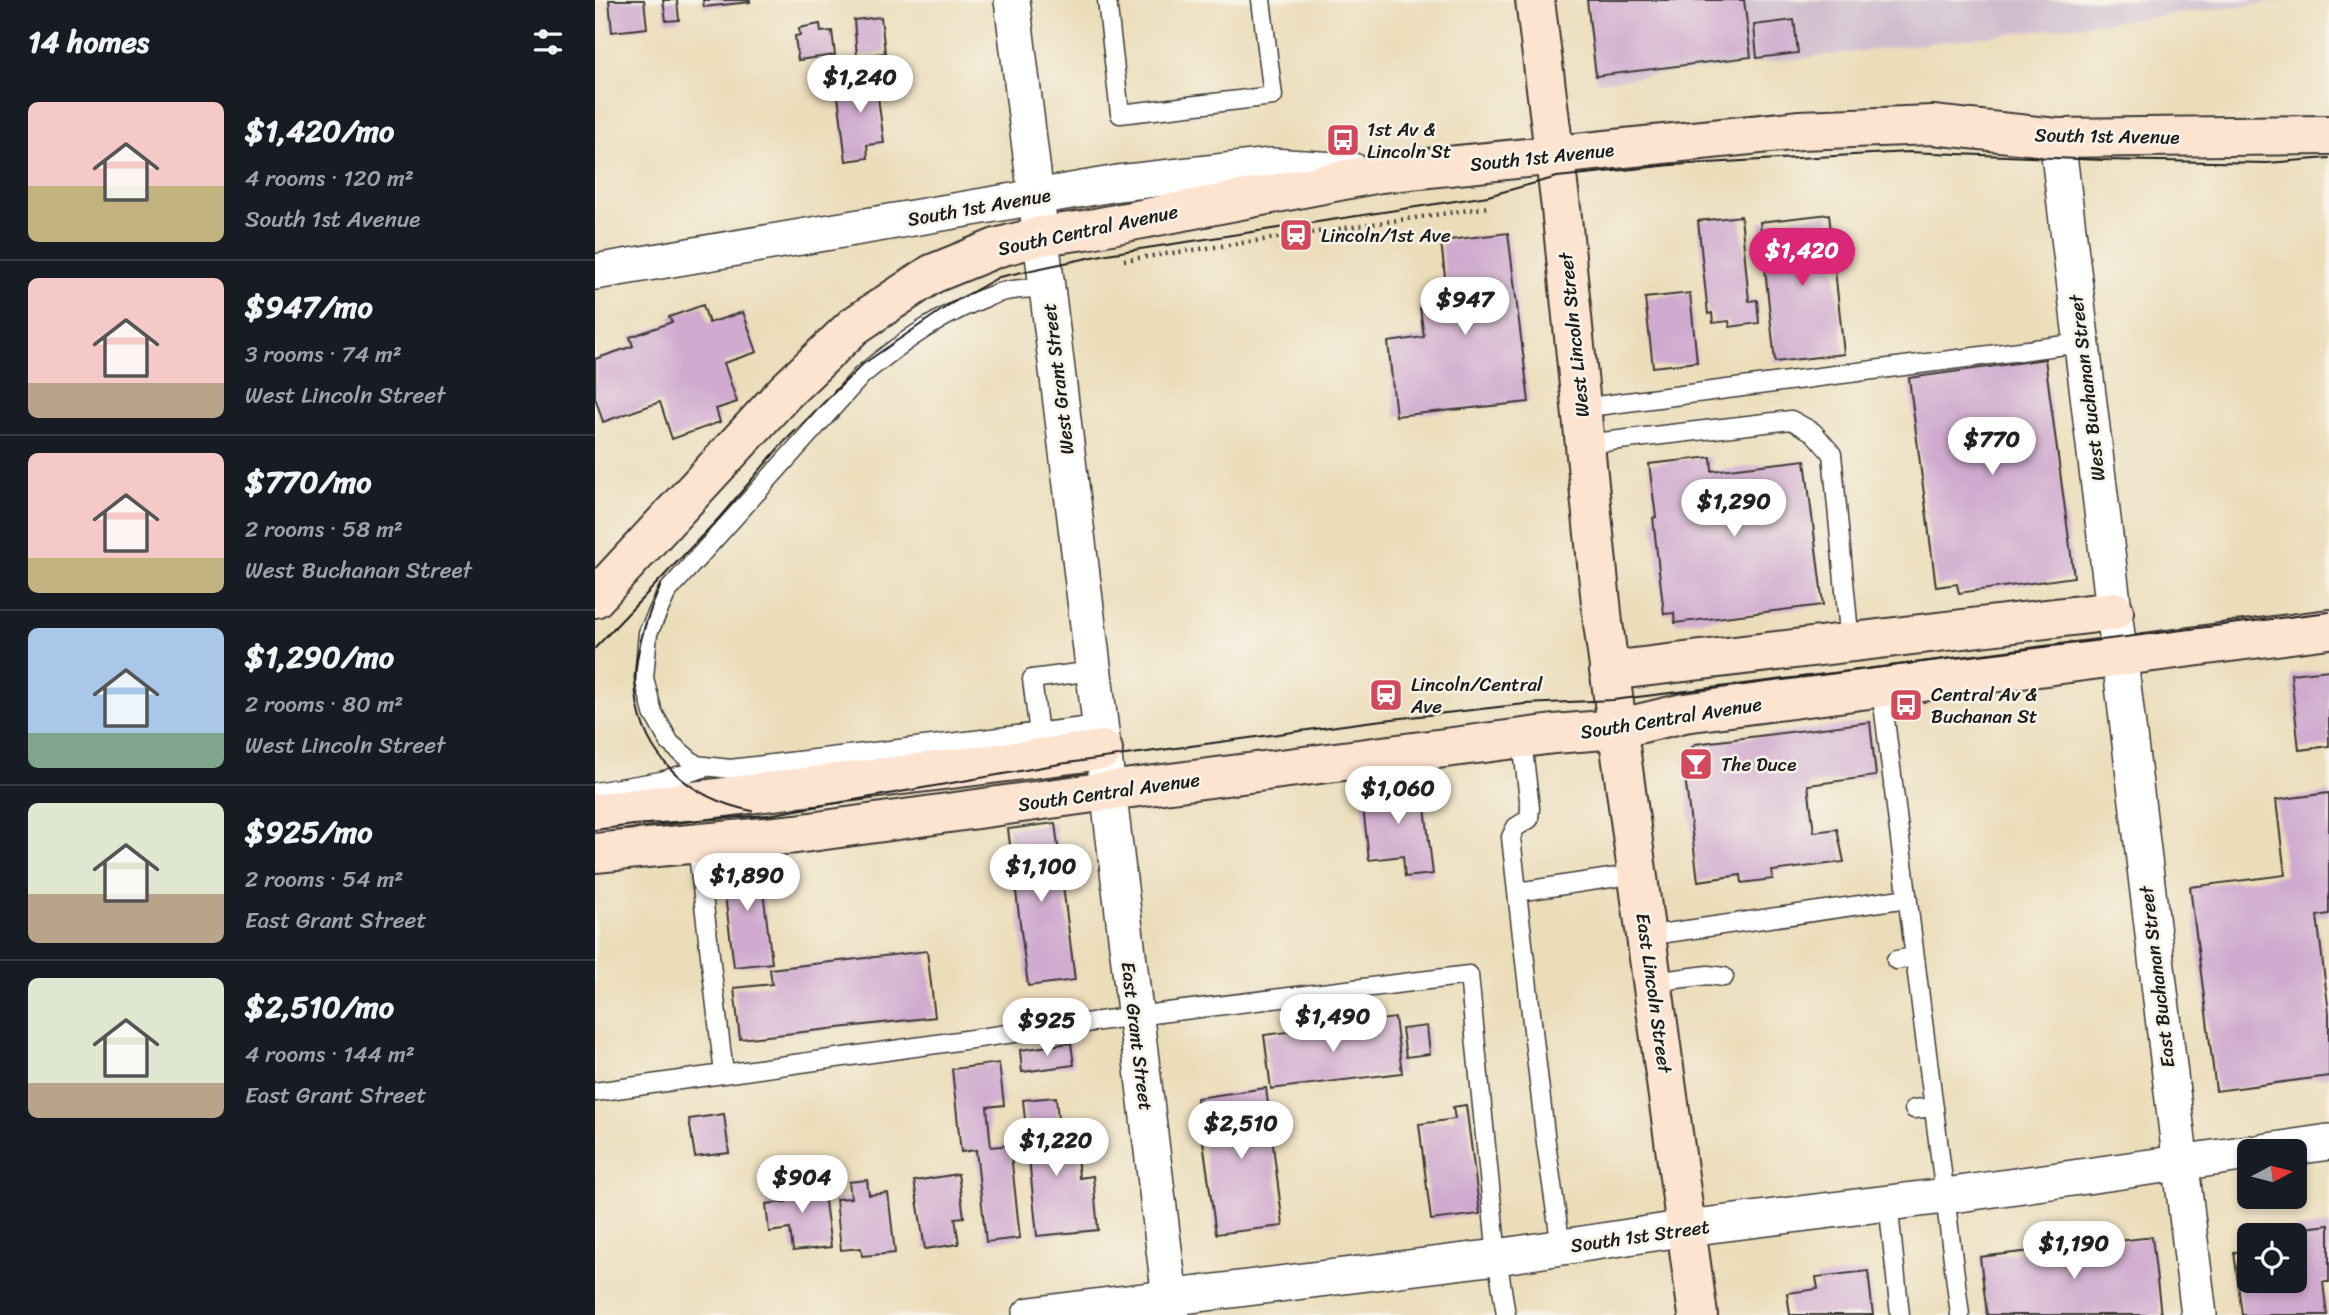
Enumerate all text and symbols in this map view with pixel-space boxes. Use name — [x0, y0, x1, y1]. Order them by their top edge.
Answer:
text: 14 homes — [28, 15, 149, 69]
icon: filters — [529, 23, 567, 61]
pin: $1,240 — [803, 55, 917, 115]
text: $1,240 — [823, 57, 897, 98]
text: $1,420/mo — [245, 104, 394, 158]
place label: 1st Av & Lincoln St — [1367, 113, 1451, 168]
street label: South 1st Avenue — [2034, 118, 2180, 154]
bus stop icon: 1st Av & Lincoln St — [1324, 121, 1362, 159]
icon: home — [84, 130, 168, 214]
street label: South 1st Avenue — [1468, 133, 1616, 181]
text: 4 rooms · 120 m² — [245, 158, 414, 199]
street label: South 1st Avenue — [905, 178, 1053, 236]
street label: South Central Avenue — [995, 195, 1181, 265]
text: South 1st Avenue — [245, 199, 420, 240]
station icon: Lincoln/1st Ave — [1277, 216, 1315, 254]
place label: Lincoln/1st Ave — [1321, 219, 1451, 252]
pin: $1,420 — [1745, 229, 1859, 288]
text: $1,420 — [1765, 230, 1839, 271]
street label: West Lincoln Street — [1549, 250, 1599, 419]
pin: $947 — [1424, 278, 1506, 337]
text: $947 — [1436, 279, 1494, 320]
text: $947/mo — [245, 280, 373, 334]
street label: West Buchanan Street — [2059, 292, 2115, 483]
street label: West Grant Street — [1032, 301, 1084, 457]
icon: home — [84, 306, 168, 390]
text: 3 rooms · 74 m² — [245, 334, 402, 375]
text: West Lincoln Street — [245, 375, 445, 416]
pin: $770 — [1951, 418, 2033, 477]
text: $770 — [1964, 419, 2020, 460]
text: $770/mo — [245, 455, 372, 509]
pin: $1,290 — [1677, 480, 1791, 539]
icon: home — [84, 481, 168, 565]
text: $1,290 — [1697, 481, 1771, 522]
text: 2 rooms · 58 m² — [245, 509, 403, 550]
text: West Buchanan Street — [245, 550, 472, 591]
text: $1,290/mo — [245, 630, 394, 684]
icon: home — [84, 656, 168, 740]
place label: Lincoln/Central Ave — [1410, 668, 1543, 723]
station icon: Lincoln/Central Ave — [1367, 676, 1405, 714]
place label: Central Av & Buchanan St — [1931, 678, 2037, 733]
text: 2 rooms · 80 m² — [245, 684, 403, 725]
bus stop icon: Central Av & Buchanan St — [1887, 686, 1925, 724]
street label: South Central Avenue — [1578, 687, 1764, 749]
text: West Lincoln Street — [245, 725, 445, 766]
bar icon: The Duce — [1677, 745, 1715, 783]
place label: The Duce — [1721, 748, 1796, 781]
street label: South Central Avenue — [1016, 763, 1202, 821]
pin: $1,060 — [1341, 766, 1455, 826]
text: $1,060 — [1361, 768, 1435, 809]
text: $925/mo — [245, 805, 372, 859]
icon: home — [84, 831, 168, 915]
pin: $1,100 — [984, 844, 1098, 904]
text: $1,100 — [1006, 846, 1076, 887]
pin: $1,890 — [690, 853, 804, 913]
text: $1,890 — [710, 855, 784, 896]
text: 2 rooms · 54 m² — [245, 859, 403, 900]
street label: East Buchanan Street — [2129, 883, 2185, 1070]
text: East Grant Street — [245, 900, 427, 941]
street label: East Lincoln Street — [1626, 911, 1682, 1076]
street label: East Grant Street — [1111, 960, 1163, 1112]
text: $2,510/mo — [245, 980, 394, 1034]
pin: $1,490 — [1276, 995, 1390, 1054]
text: $1,490 — [1296, 996, 1370, 1037]
pin: $925 — [1006, 998, 1088, 1058]
text: $925 — [1019, 1000, 1075, 1041]
icon: home — [84, 1006, 168, 1090]
text: 4 rooms · 144 m² — [245, 1034, 415, 1075]
text: East Grant Street — [245, 1075, 427, 1116]
pin: $2,510 — [1184, 1102, 1298, 1161]
text: $2,510 — [1204, 1103, 1278, 1144]
pin: $1,220 — [999, 1118, 1113, 1178]
text: $1,220 — [1020, 1120, 1092, 1161]
north arrow — [2237, 1139, 2307, 1209]
map controls — [2237, 1139, 2307, 1293]
pin: $904 — [761, 1156, 843, 1215]
text: $904 — [773, 1157, 831, 1198]
street label: South 1st Street — [1568, 1210, 1712, 1262]
pin: $1,190 — [2017, 1222, 2131, 1281]
text: $1,190 — [2039, 1223, 2109, 1264]
button: locate — [2237, 1223, 2307, 1293]

